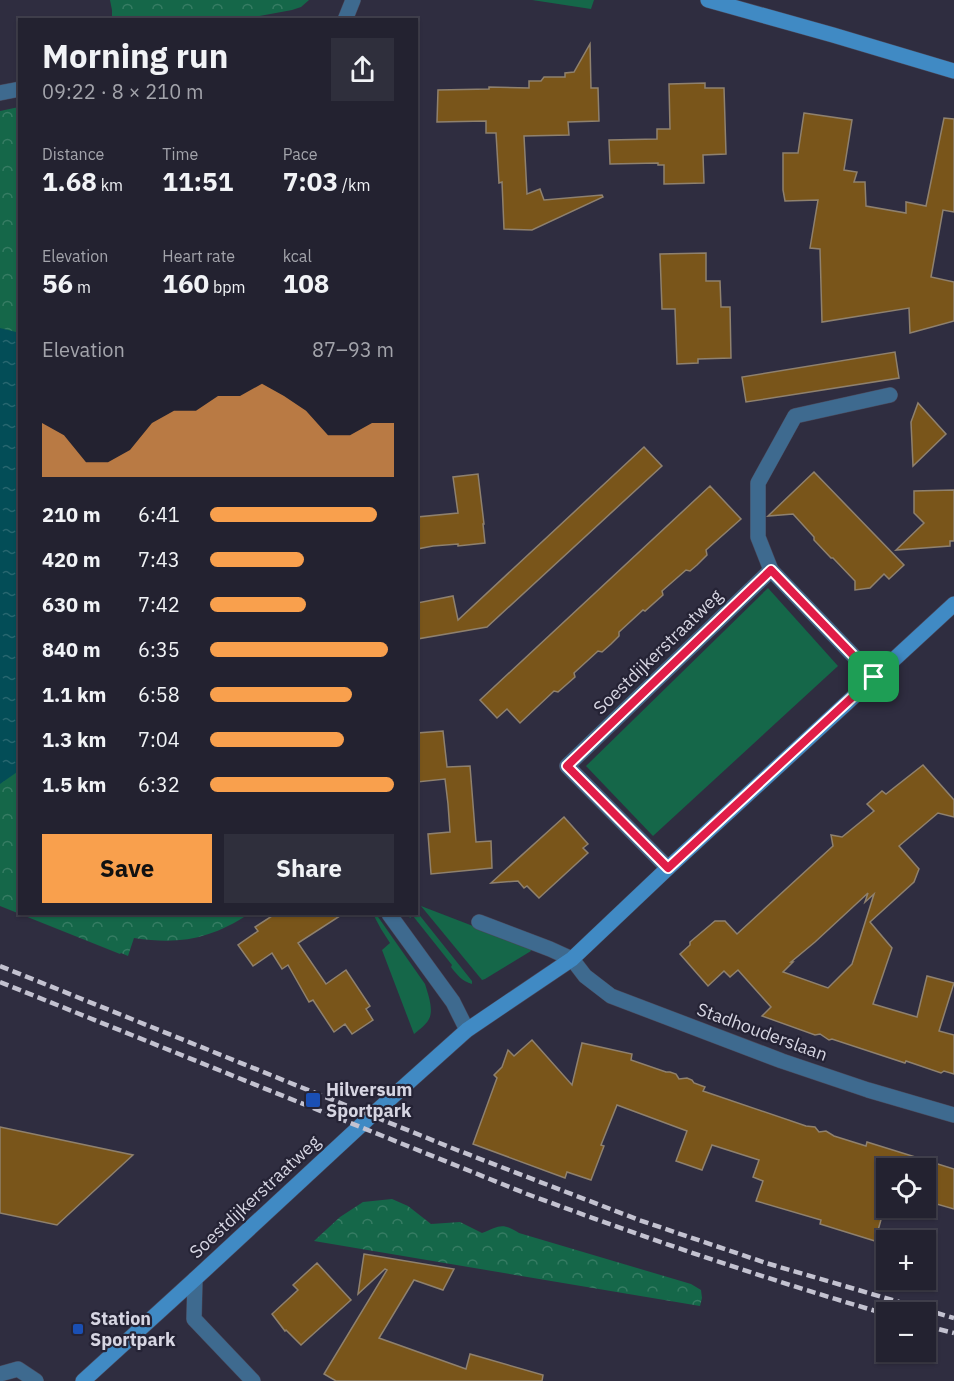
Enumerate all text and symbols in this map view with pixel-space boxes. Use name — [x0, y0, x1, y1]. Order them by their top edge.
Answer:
text: Morning run — [42, 34, 228, 77]
button: share — [331, 38, 394, 101]
text: 09:22 · 8 × 210 m — [42, 78, 203, 105]
text: Distance — [42, 144, 104, 164]
text: Time — [162, 144, 198, 164]
text: Pace — [283, 144, 317, 164]
text: 1.68 — [42, 164, 97, 198]
text: 11:51 — [162, 164, 233, 198]
text: 7:03 — [283, 164, 338, 198]
text: km — [97, 175, 123, 195]
text: /km — [338, 175, 370, 195]
text: Elevation — [42, 246, 108, 266]
text: Heart rate — [162, 246, 235, 266]
text: kcal — [283, 246, 312, 266]
text: 56 — [42, 266, 73, 300]
text: 160 — [162, 266, 209, 300]
text: 108 — [283, 266, 329, 300]
text: m — [73, 277, 91, 297]
text: bpm — [209, 277, 245, 297]
text: Elevation — [42, 336, 125, 363]
text: 87–93 m — [312, 336, 394, 363]
text: 210 m — [42, 501, 101, 528]
text: 6:41 — [138, 501, 180, 528]
text: 420 m — [42, 546, 101, 573]
text: 7:43 — [138, 546, 180, 573]
street label: Soestdijkerstraatweg — [588, 584, 727, 719]
text: 630 m — [42, 591, 101, 618]
text: 7:42 — [138, 591, 180, 618]
text: 840 m — [42, 636, 101, 663]
text: 6:35 — [138, 636, 180, 663]
pin — [848, 651, 899, 702]
icon: arrive — [857, 660, 890, 693]
text: 1.1 km — [42, 681, 106, 708]
text: 6:58 — [138, 681, 180, 708]
text: 1.3 km — [42, 726, 106, 753]
text: 7:04 — [138, 726, 180, 753]
text: 1.5 km — [42, 771, 106, 798]
text: 6:32 — [138, 771, 180, 798]
button: Save — [42, 834, 212, 903]
button: Share — [224, 834, 394, 903]
street label: Stadhouderslaan — [694, 997, 831, 1066]
place label: Hilversum Sportpark — [326, 1078, 412, 1122]
marker: Hilversum Sportpark — [304, 1091, 322, 1109]
street label: Soestdijkerstraatweg — [184, 1130, 325, 1263]
map controls — [876, 1158, 936, 1362]
button: locate — [876, 1158, 936, 1218]
button: + — [876, 1230, 936, 1290]
button: − — [876, 1302, 936, 1362]
place label: Station Sportpark — [90, 1307, 176, 1351]
marker: Station Sportpark — [71, 1322, 85, 1336]

